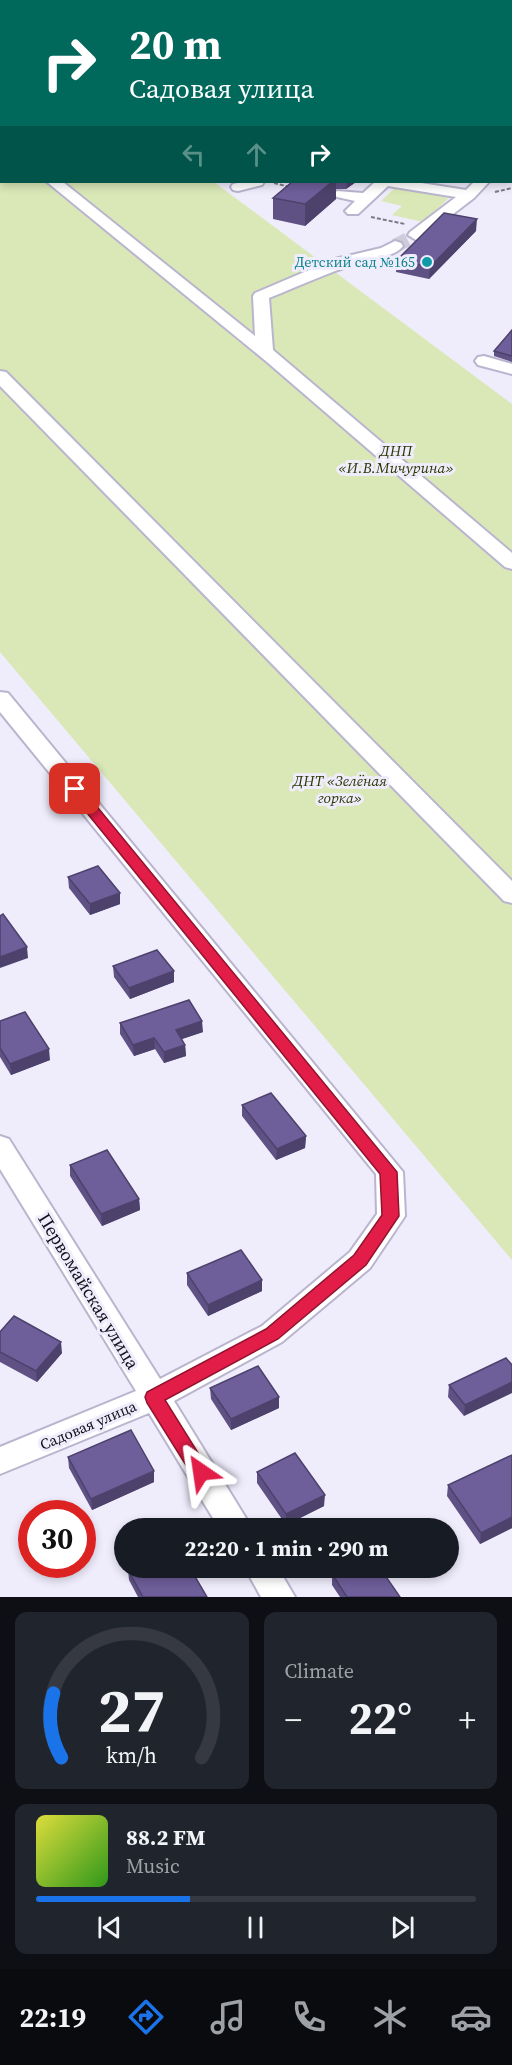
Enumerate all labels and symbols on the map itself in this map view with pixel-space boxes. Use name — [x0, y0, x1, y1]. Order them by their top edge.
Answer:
place label: Детский сад №165 — [295, 252, 415, 272]
marker: Детский сад №165 — [420, 255, 434, 269]
park label: ДНП «И.В.Мичурина» — [338, 440, 454, 478]
pin — [49, 763, 100, 814]
park label: ДНТ «Зелёная горка» — [292, 770, 387, 808]
street label: Первомайская улица — [32, 1208, 146, 1375]
street label: Садовая улица — [37, 1395, 140, 1455]
position arrow — [169, 1440, 233, 1504]
speed limit sign: 30 — [18, 1500, 96, 1578]

